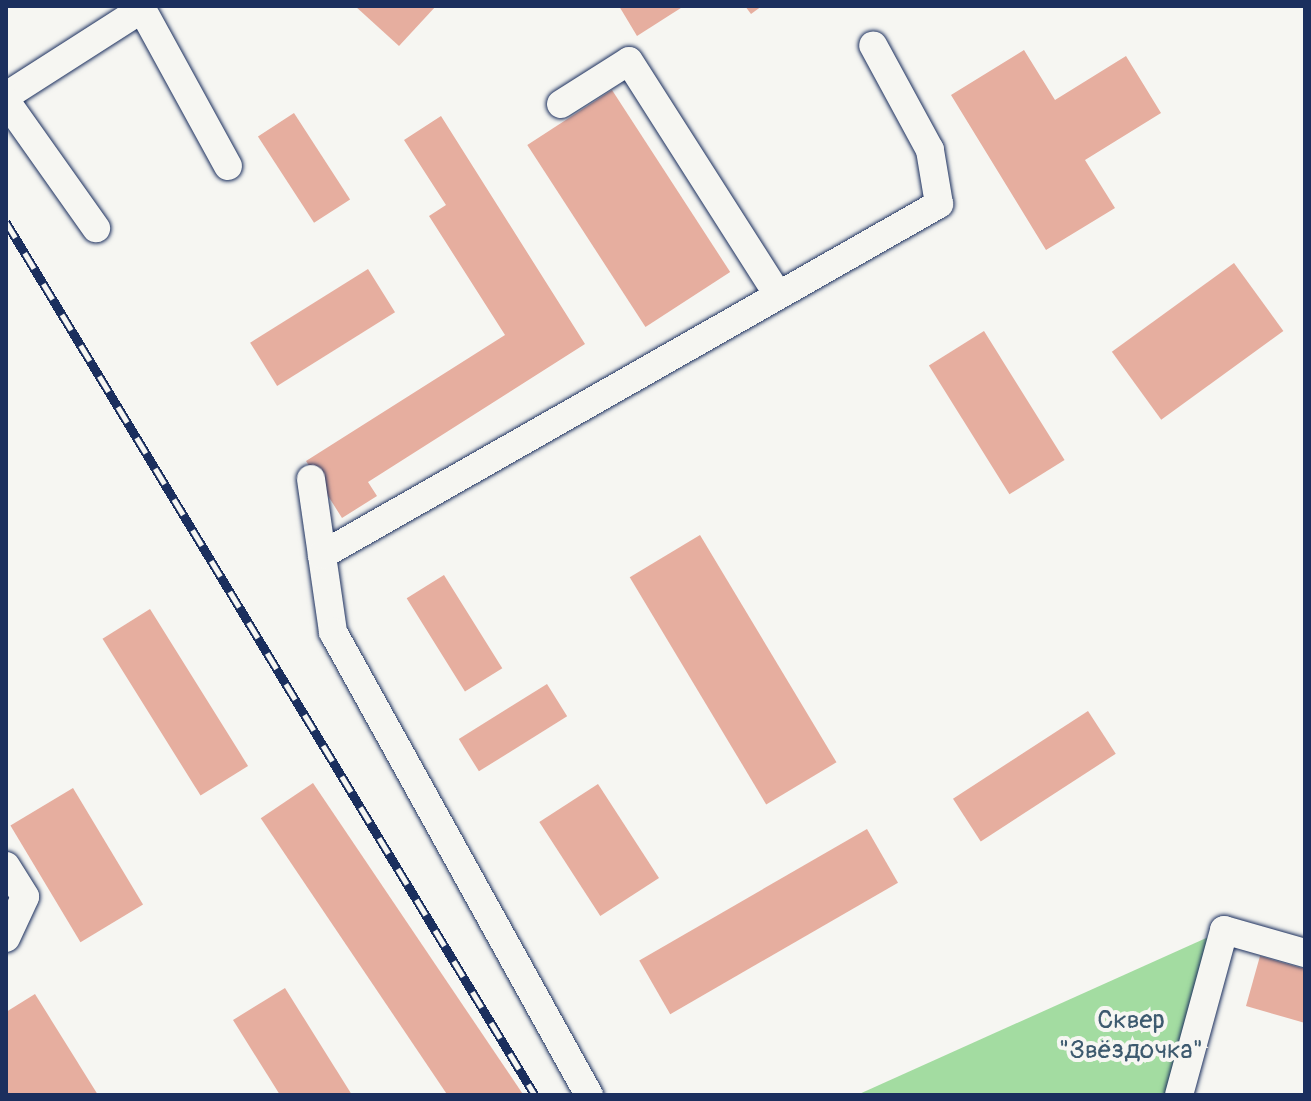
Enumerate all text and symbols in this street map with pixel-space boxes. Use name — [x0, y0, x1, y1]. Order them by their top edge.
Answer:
park label: Сквер "Звёздочка" — [1059, 1005, 1203, 1066]

